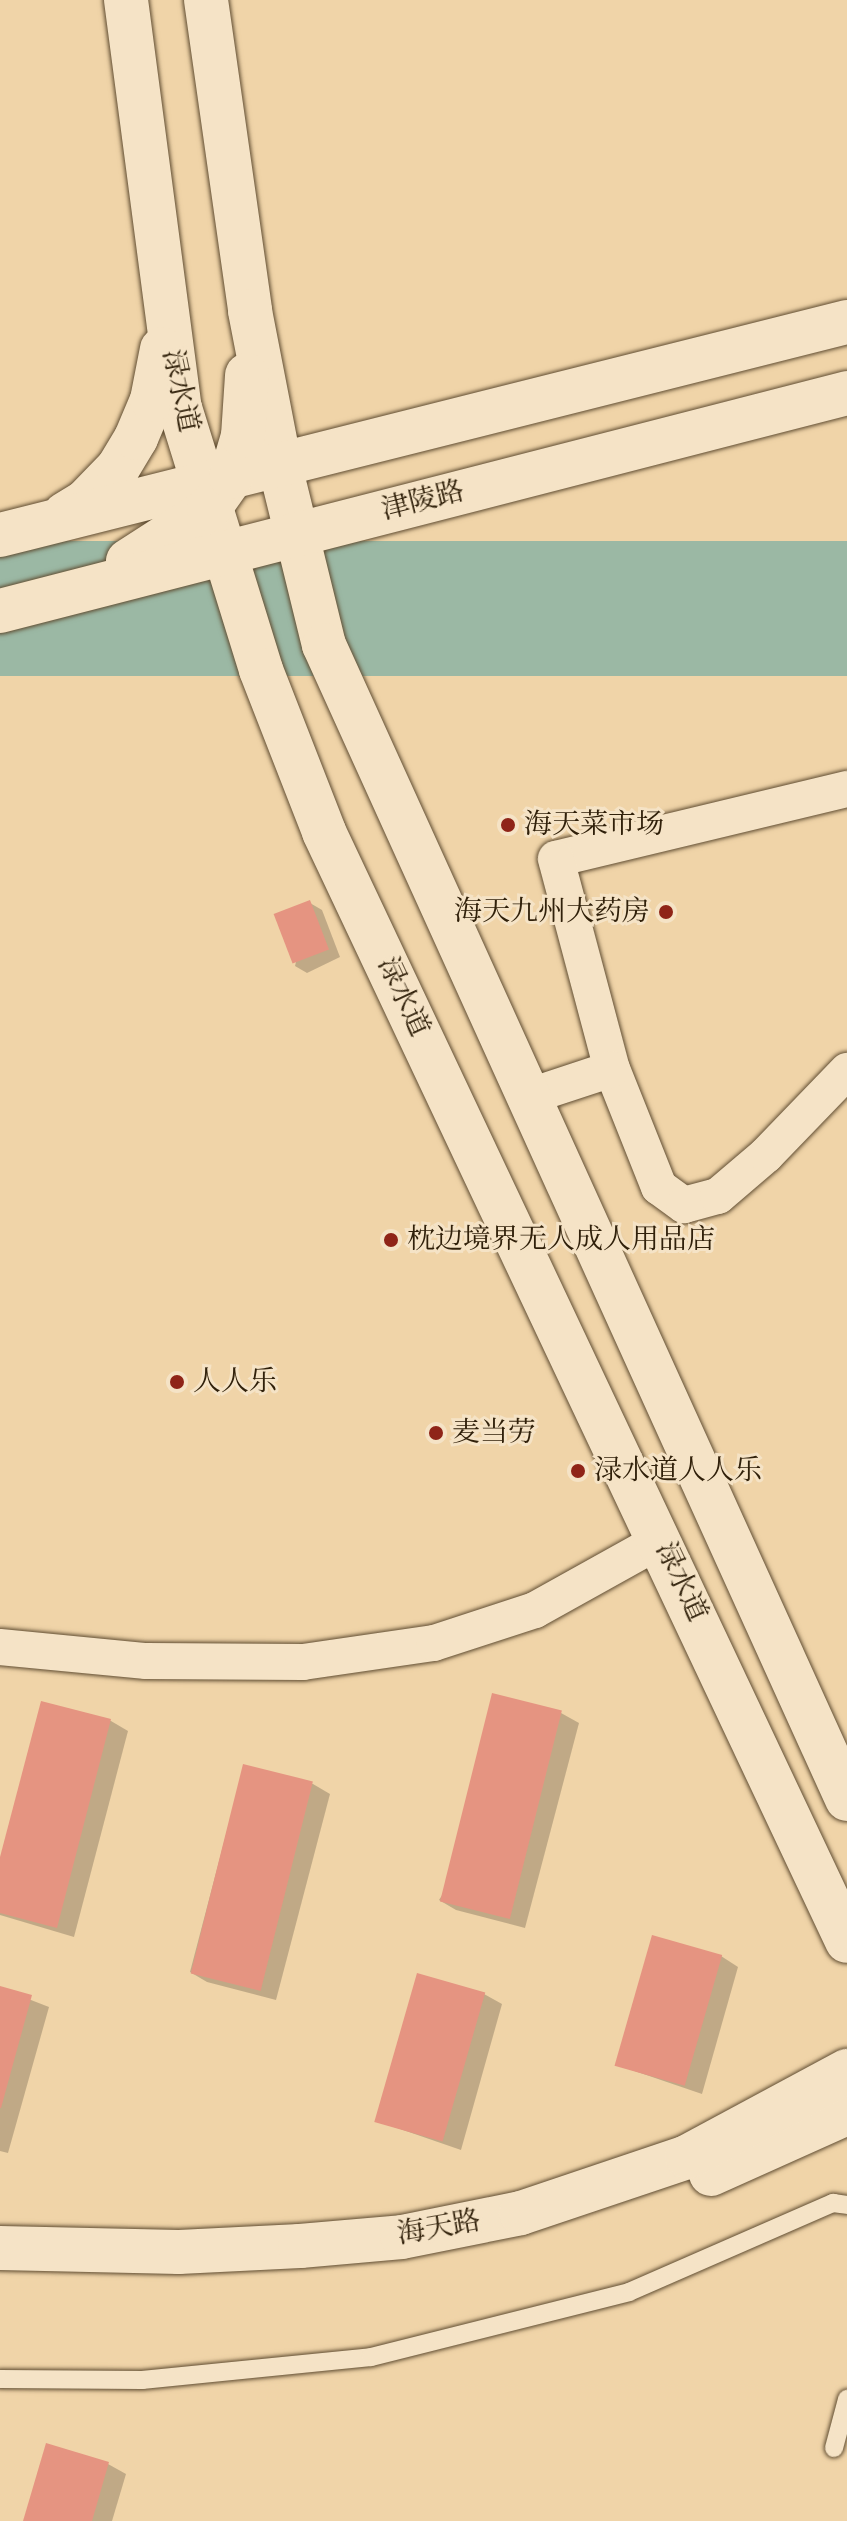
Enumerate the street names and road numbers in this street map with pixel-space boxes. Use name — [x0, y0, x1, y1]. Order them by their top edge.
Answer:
street label: 渌水道 — [155, 346, 205, 436]
street label: 津陵路 — [378, 475, 468, 527]
street label: 渌水道 — [370, 952, 436, 1042]
street label: 渌水道 — [648, 1537, 714, 1627]
street label: 海天路 — [395, 2204, 483, 2252]

